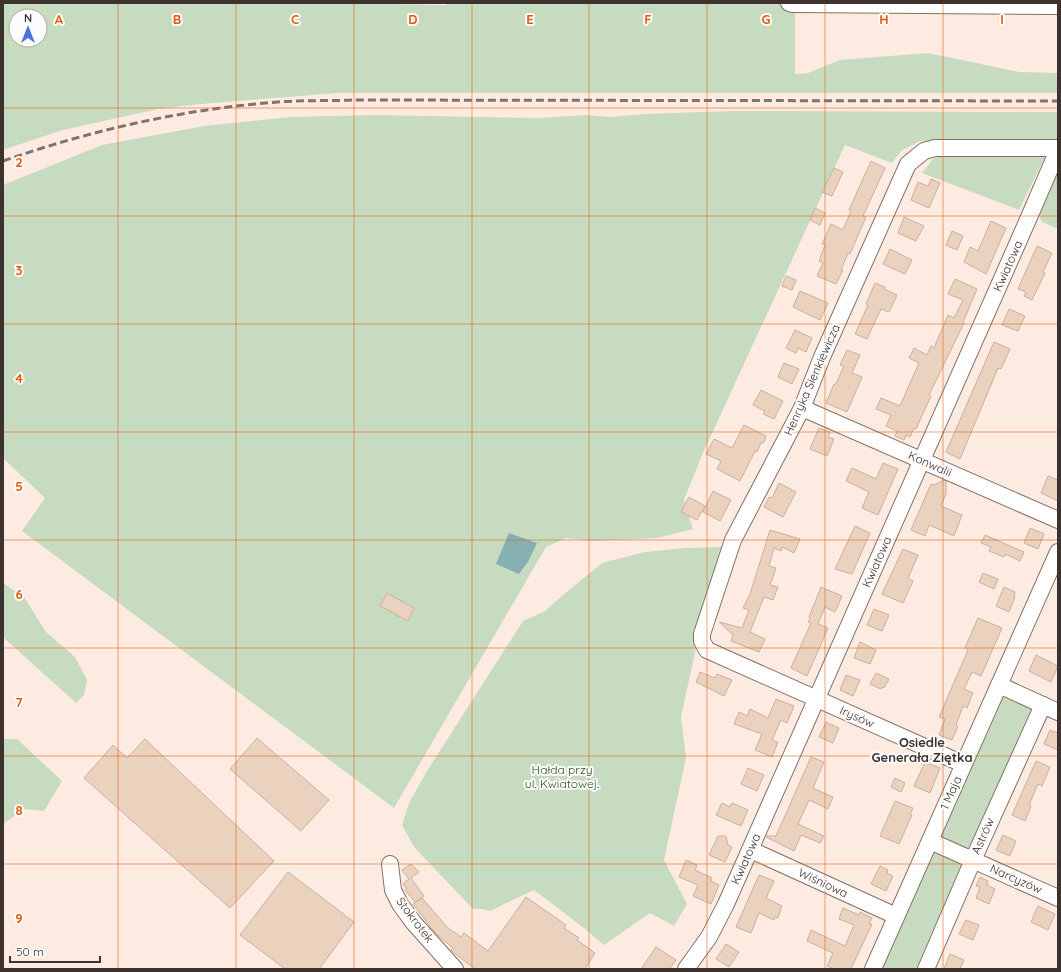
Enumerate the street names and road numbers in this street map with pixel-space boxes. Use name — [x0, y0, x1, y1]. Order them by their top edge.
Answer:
street label: Kwiatowa — [990, 238, 1025, 294]
street label: Henryka Sienkiewicza — [780, 322, 843, 438]
street label: Konwalii — [906, 447, 954, 480]
street label: Kwiatowa — [859, 534, 894, 590]
street label: Irysów — [838, 702, 877, 731]
street label: 1 Maja — [936, 774, 965, 812]
street label: Astrów — [968, 815, 997, 856]
street label: Kwiatowa — [728, 831, 763, 887]
street label: Narcyzów — [988, 860, 1045, 897]
street label: Wiśniowa — [796, 865, 850, 901]
street label: Stokrotek — [393, 894, 437, 945]

